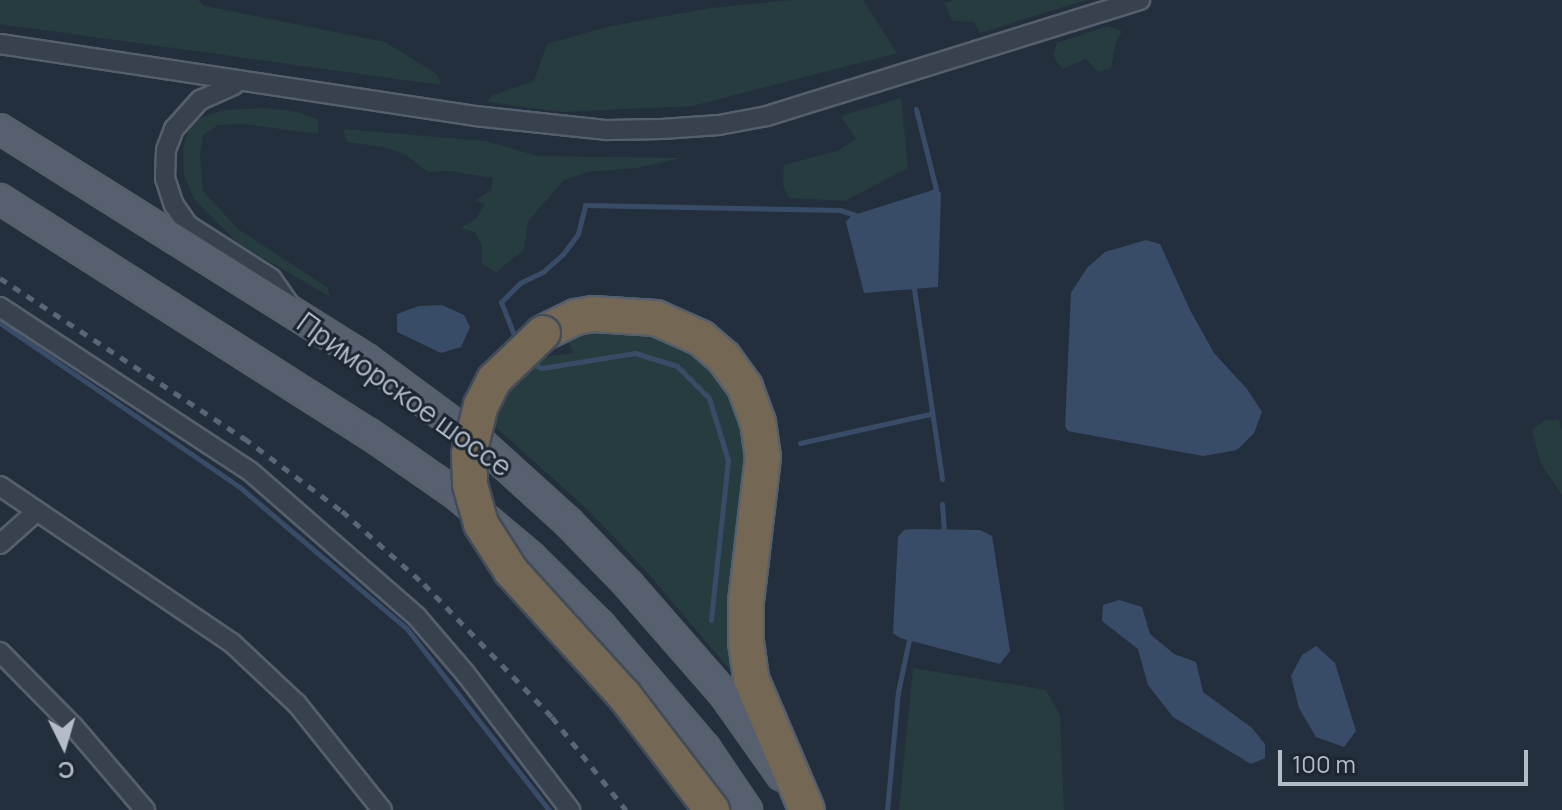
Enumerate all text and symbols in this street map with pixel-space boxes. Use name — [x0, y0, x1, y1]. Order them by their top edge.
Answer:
street label: Приморское шоссе — [291, 305, 519, 483]
north arrow — [24, 706, 104, 786]
scale bar — [1282, 734, 1532, 784]
text: 100 m — [1292, 747, 1356, 780]
text: С — [57, 754, 75, 786]

